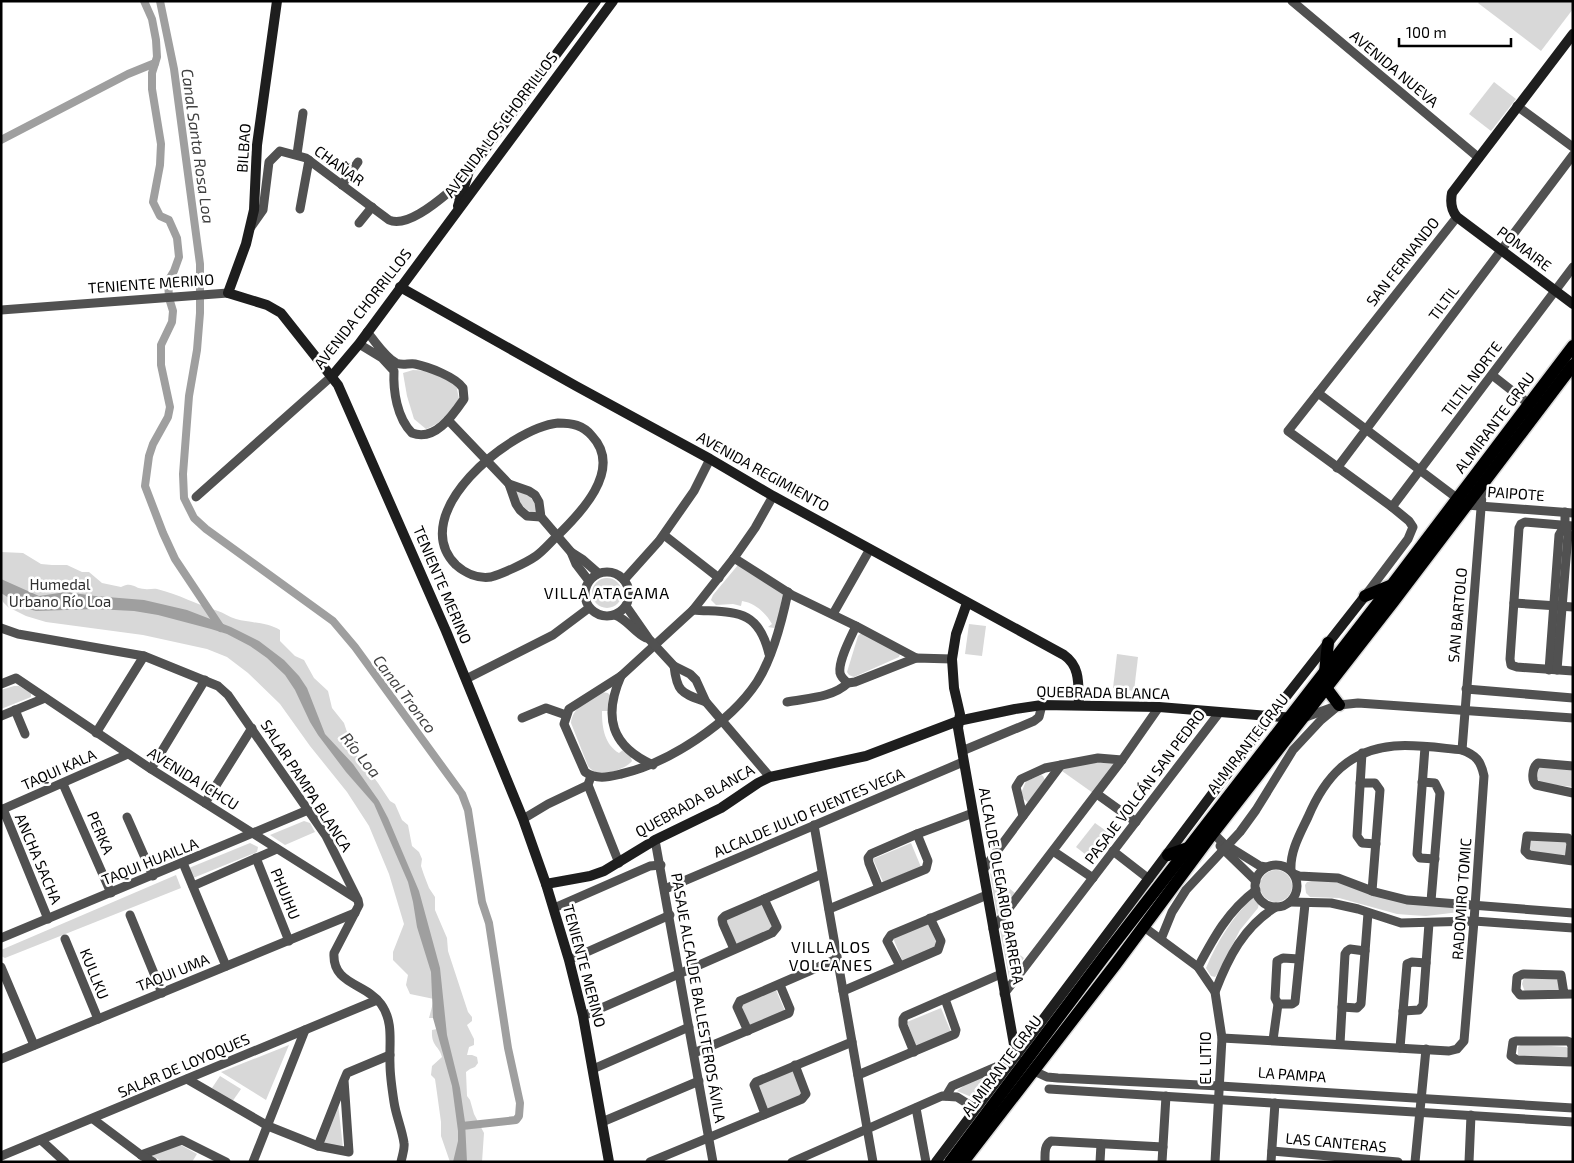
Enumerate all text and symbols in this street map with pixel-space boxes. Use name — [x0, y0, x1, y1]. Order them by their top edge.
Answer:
scale bar — [1399, 15, 1512, 47]
text: 100 m — [1406, 23, 1447, 41]
street label: AVENIDA NUEVA — [1347, 26, 1443, 111]
street label: AVENIDA LOS CHORRILLOS — [440, 48, 561, 201]
water label: Canal Santa Rosa Loa — [178, 67, 219, 225]
street label: BILBAO — [232, 123, 254, 173]
street label: CHAÑAR — [311, 141, 368, 189]
street label: SAN FERNANDO — [1362, 213, 1443, 309]
street label: POMAIRE — [1494, 222, 1555, 274]
street label: AVENIDA CHORRILLOS — [310, 245, 415, 372]
street label: TENIENTE MERINO — [87, 270, 215, 296]
street label: TILTIL — [1424, 281, 1462, 323]
street label: TILTIL NORTE — [1437, 337, 1505, 419]
street label: ALMIRANTE GRAU — [1450, 368, 1538, 476]
street label: AVENIDA REGIMIENTO — [694, 427, 833, 515]
street label: PAIPOTE — [1487, 482, 1545, 504]
street label: TENIENTE MERINO — [410, 523, 476, 646]
street label: SAN BARTOLO — [1444, 567, 1470, 663]
park label: Humedal Urbano Río Loa — [9, 575, 111, 610]
district label: VILLA ATACAMA — [544, 583, 670, 602]
water label: Canal Tronco — [370, 651, 441, 737]
street label: QUEBRADA BLANCA — [1036, 682, 1170, 703]
street label: ALMIRANTE GRAU — [1203, 690, 1292, 797]
street label: PASAJE VOLCÁN SAN PEDRO — [1080, 706, 1208, 867]
street label: SALAR PAMPA BLANCA — [257, 716, 357, 855]
water label: Río Loa — [337, 728, 385, 781]
street label: AVENIDA ICHCU — [145, 743, 242, 813]
street label: TAQUI KALA — [19, 744, 100, 794]
street label: QUEBRADA BLANCA — [632, 760, 758, 841]
street label: ALCALDE JULIO FUENTES VEGA — [710, 763, 907, 861]
street label: ALCALDE OLEGARIO BARRERA — [976, 786, 1028, 986]
street label: PERKA — [84, 809, 118, 857]
street label: ANCHA SACHA — [12, 811, 66, 907]
street label: TAQUI HUAILLA — [99, 833, 201, 890]
street label: RADOMIRO TOMIC — [1448, 837, 1474, 960]
street label: PHUJHU — [268, 865, 304, 922]
street label: PASAJE ALCALDE BALLESTEROS ÁVILA — [668, 871, 730, 1125]
street label: TENIENTE MERINO — [560, 902, 610, 1029]
district label: VILLA LOS VOLCANES — [789, 937, 873, 974]
street label: KULLKU — [77, 946, 113, 1002]
street label: TAQUI UMA — [134, 949, 213, 996]
street label: ALMIRANTE GRAU — [957, 1011, 1045, 1119]
street label: SALAR DE LOYOQUES — [115, 1029, 253, 1102]
street label: EL LITIO — [1196, 1031, 1214, 1085]
street label: LA PAMPA — [1257, 1063, 1328, 1085]
street label: LAS CANTERAS — [1285, 1129, 1387, 1155]

